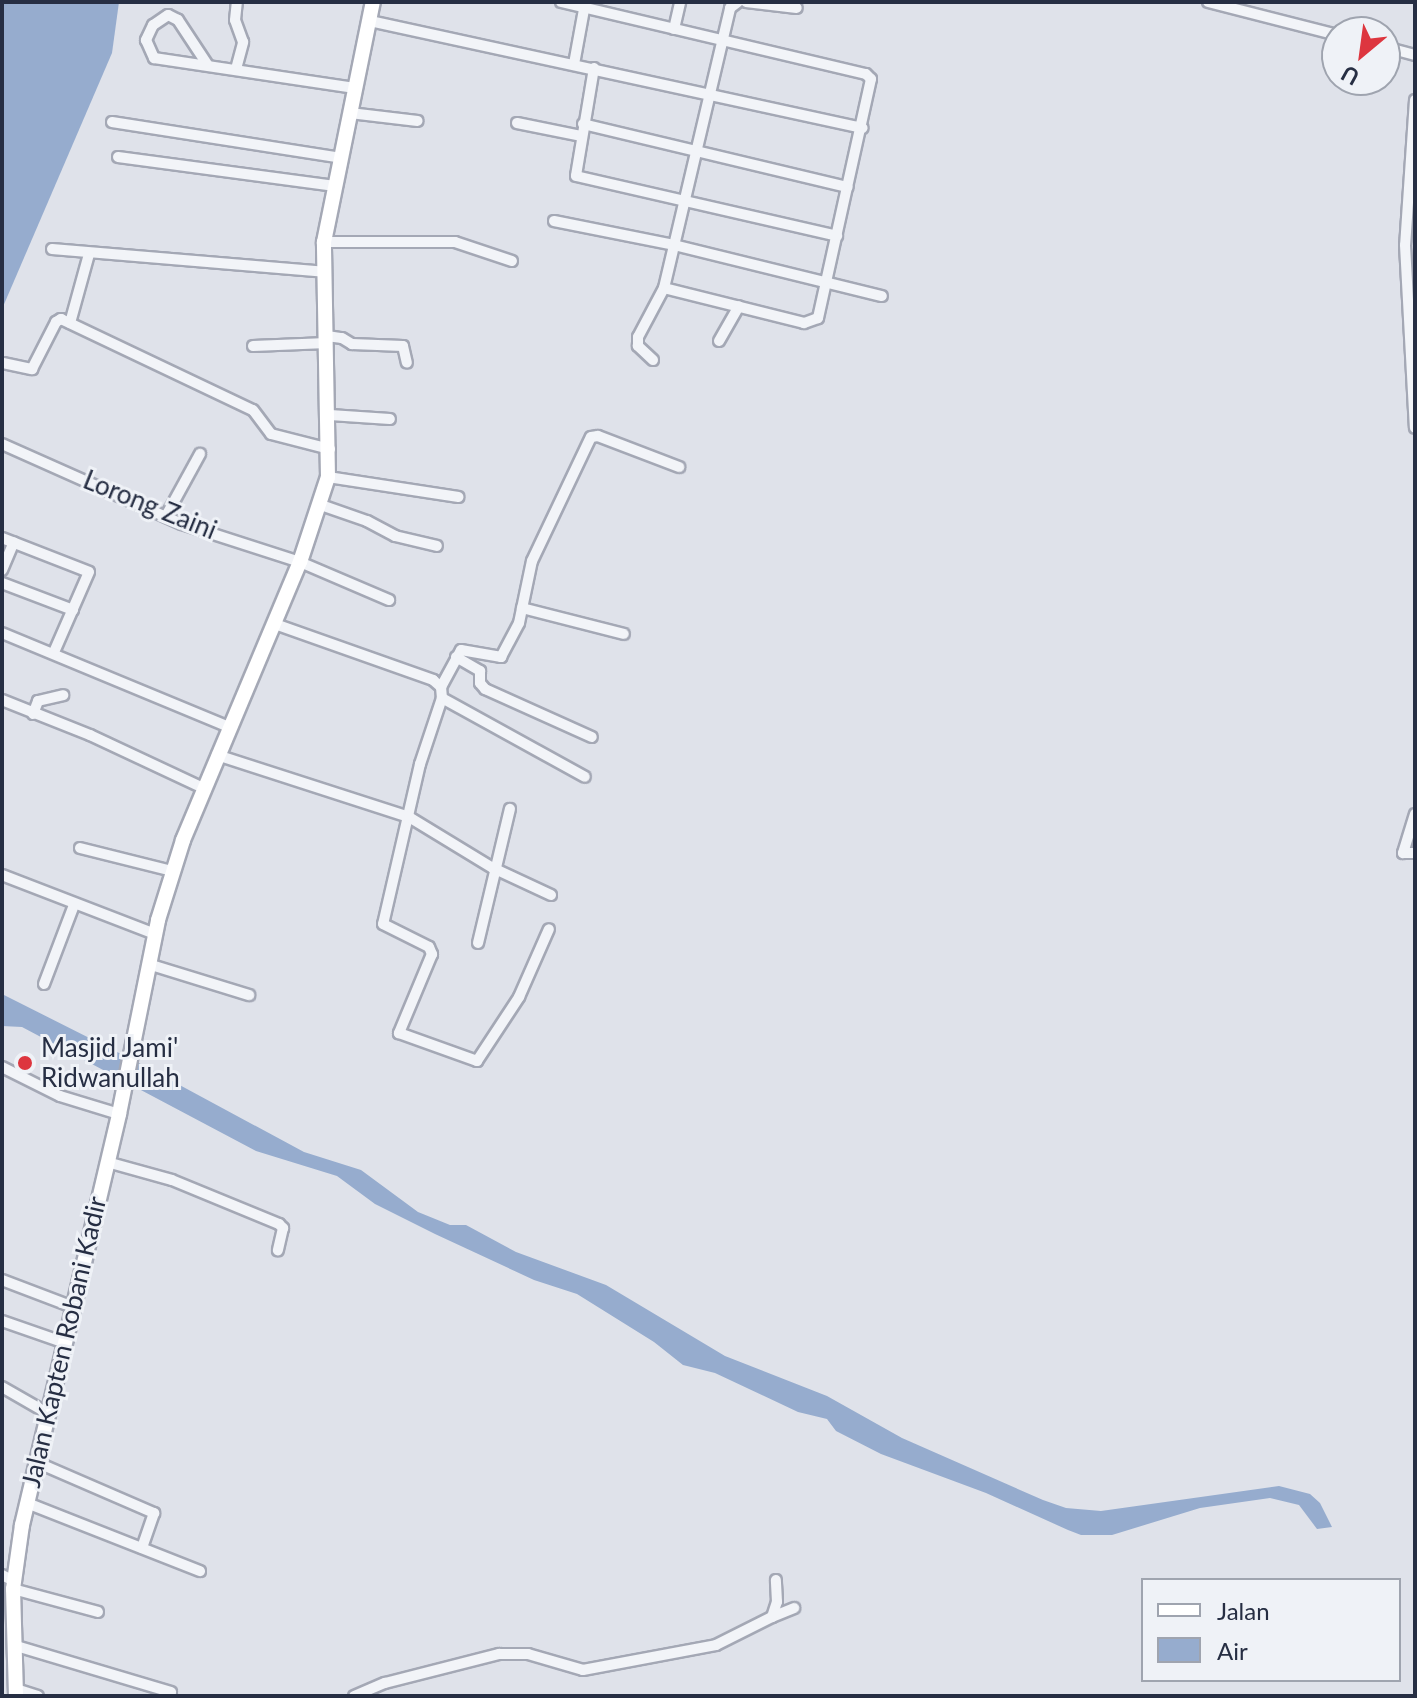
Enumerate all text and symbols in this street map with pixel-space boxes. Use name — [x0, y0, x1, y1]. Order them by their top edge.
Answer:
north arrow — [1321, 16, 1401, 96]
text: U — [1336, 60, 1364, 91]
street label: Lorong Zaini — [79, 464, 221, 546]
place label: Masjid Jami' Ridwanullah — [41, 1032, 180, 1094]
marker: Masjid Jami' Ridwanullah — [16, 1054, 34, 1072]
street label: Jalan Kapten Robani Kadir — [15, 1193, 113, 1491]
legend — [1141, 1578, 1401, 1682]
text: Jalan — [1217, 1596, 1270, 1625]
text: Air — [1217, 1636, 1248, 1665]

